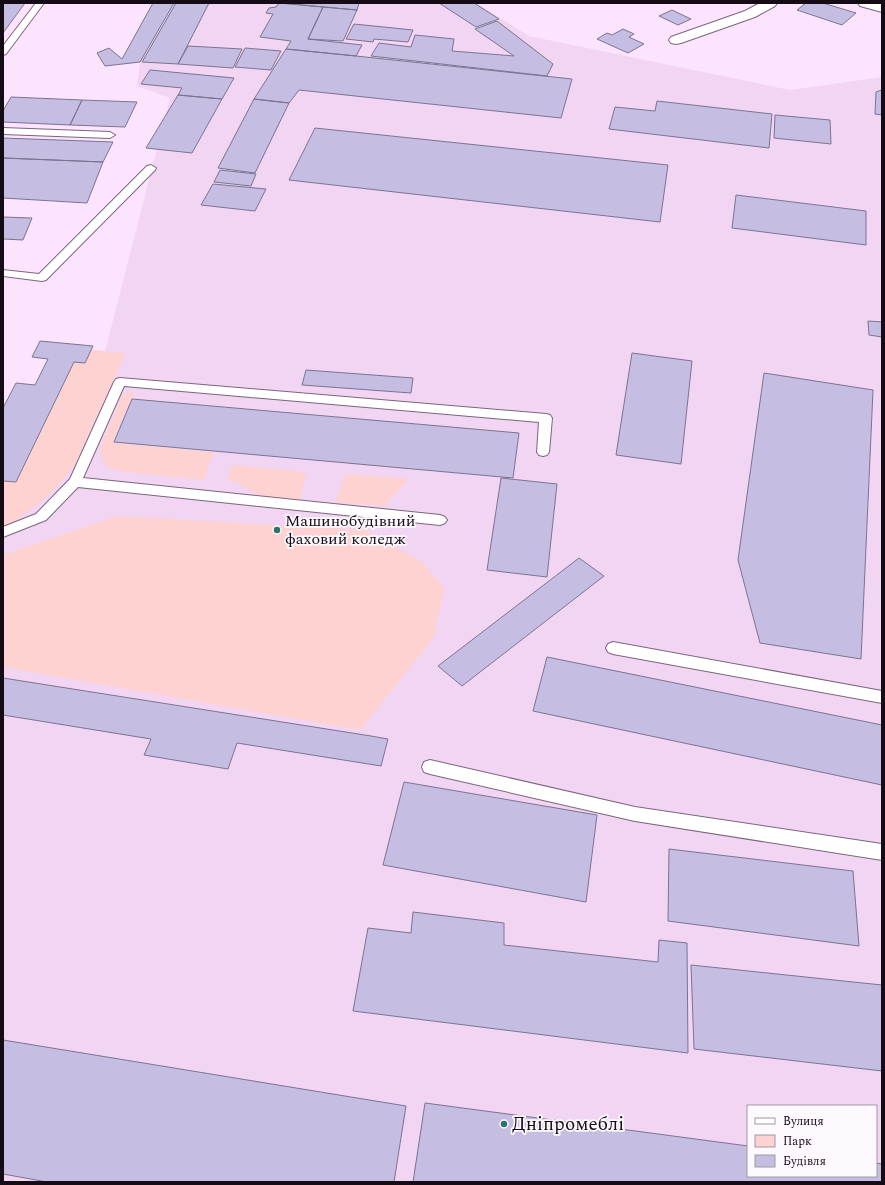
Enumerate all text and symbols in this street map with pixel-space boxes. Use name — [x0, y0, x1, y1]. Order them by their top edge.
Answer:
place label: Машинобудівний фаховий коледж — [285, 509, 416, 551]
marker: Машинобудівний фаховий коледж — [272, 525, 282, 535]
legend — [747, 1105, 877, 1177]
place label: Дніпромеблі — [512, 1110, 624, 1139]
text: Вулиця — [783, 1112, 824, 1131]
marker: Дніпромеблі — [499, 1119, 509, 1129]
text: Парк — [783, 1132, 812, 1151]
text: Будівля — [783, 1152, 826, 1171]

